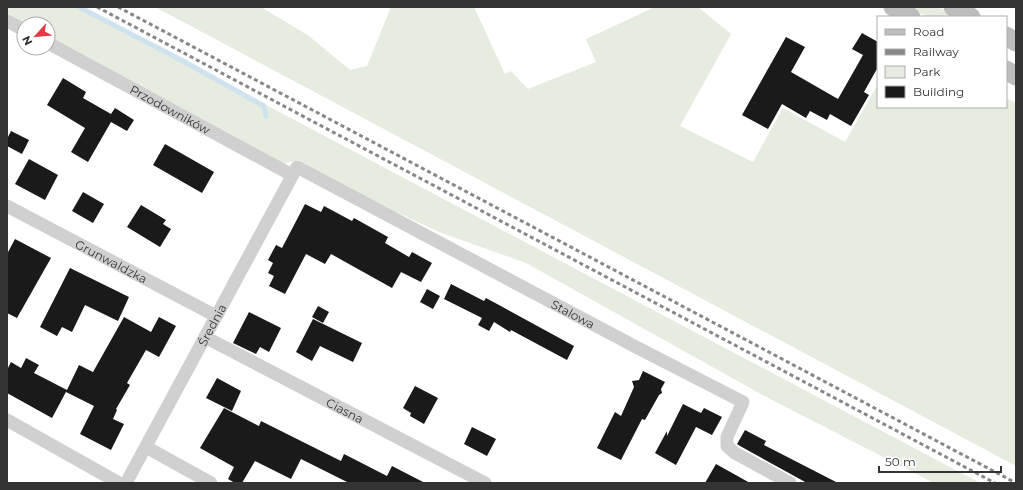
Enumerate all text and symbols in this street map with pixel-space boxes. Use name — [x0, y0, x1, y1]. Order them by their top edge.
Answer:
north arrow — [16, 16, 56, 56]
legend — [877, 16, 1007, 108]
text: Road — [913, 24, 944, 39]
text: N — [19, 33, 35, 48]
text: Railway — [913, 44, 959, 59]
text: Park — [913, 64, 941, 79]
street label: Przodowników — [128, 81, 213, 137]
text: Building — [913, 84, 964, 99]
street label: Grunwaldzka — [73, 236, 150, 286]
street label: Stalowa — [549, 296, 598, 331]
street label: Średnia — [194, 301, 229, 348]
street label: Ciasna — [324, 394, 366, 426]
scale bar — [879, 448, 1001, 474]
text: 50 m — [885, 454, 916, 469]

